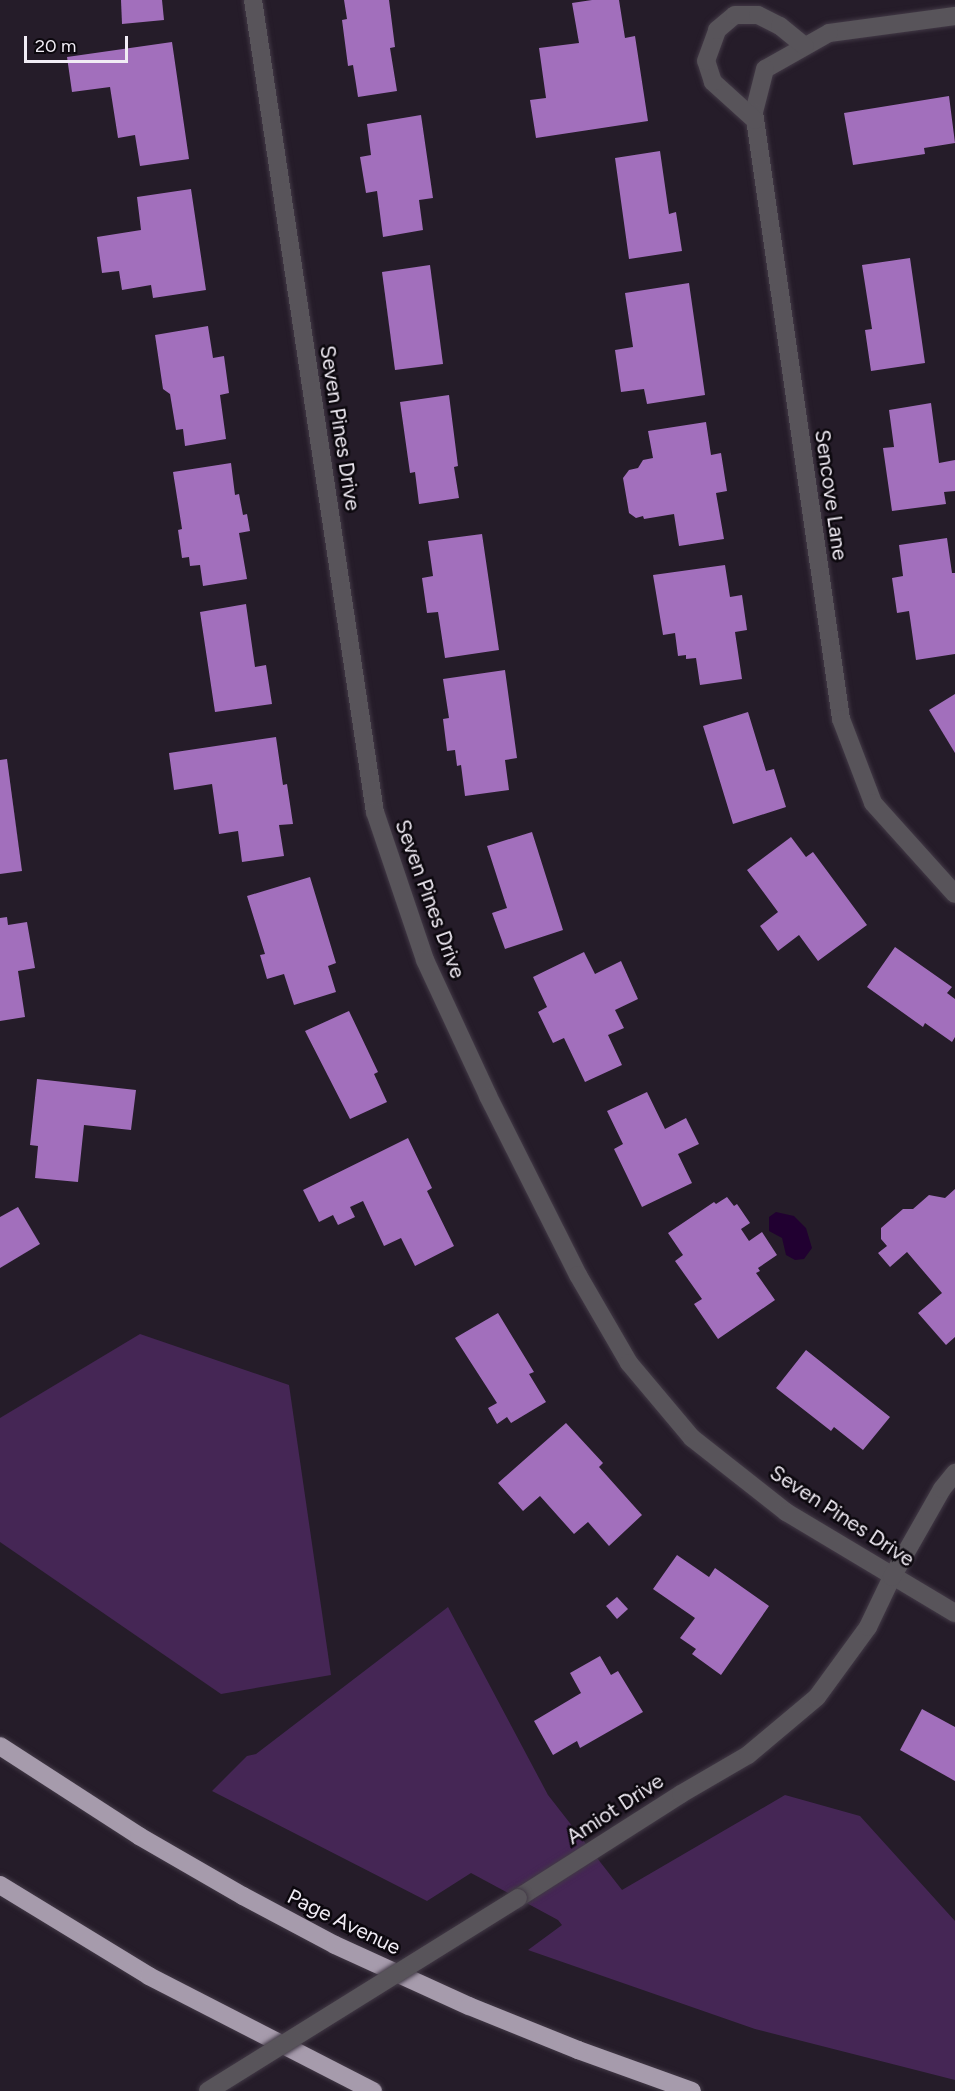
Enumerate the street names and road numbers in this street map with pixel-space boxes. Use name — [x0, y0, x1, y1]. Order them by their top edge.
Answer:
street label: Seven Pines Drive — [315, 344, 365, 512]
street label: Sencove Lane — [809, 428, 853, 562]
street label: Seven Pines Drive — [390, 816, 470, 982]
street label: Seven Pines Drive — [765, 1460, 919, 1572]
street label: Amiot Drive — [562, 1768, 668, 1850]
street label: Page Avenue — [283, 1884, 405, 1960]

